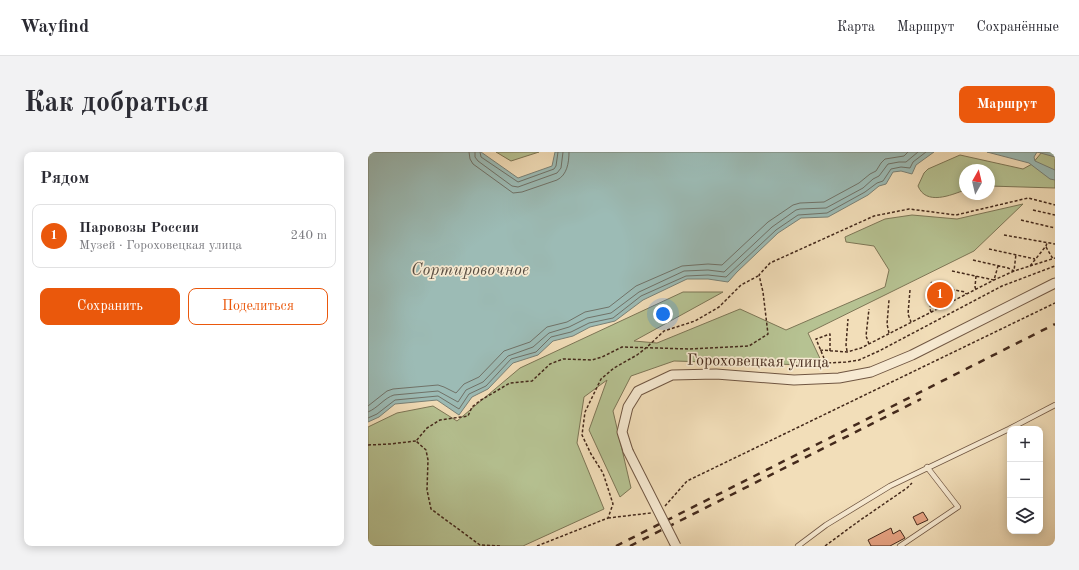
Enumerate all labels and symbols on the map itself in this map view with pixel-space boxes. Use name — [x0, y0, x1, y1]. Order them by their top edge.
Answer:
north arrow — [959, 164, 995, 200]
water label: Сортировочное — [411, 262, 529, 279]
pin: 1 — [927, 280, 953, 310]
your location — [653, 304, 673, 324]
street label: Гороховецкая улица — [687, 353, 829, 371]

